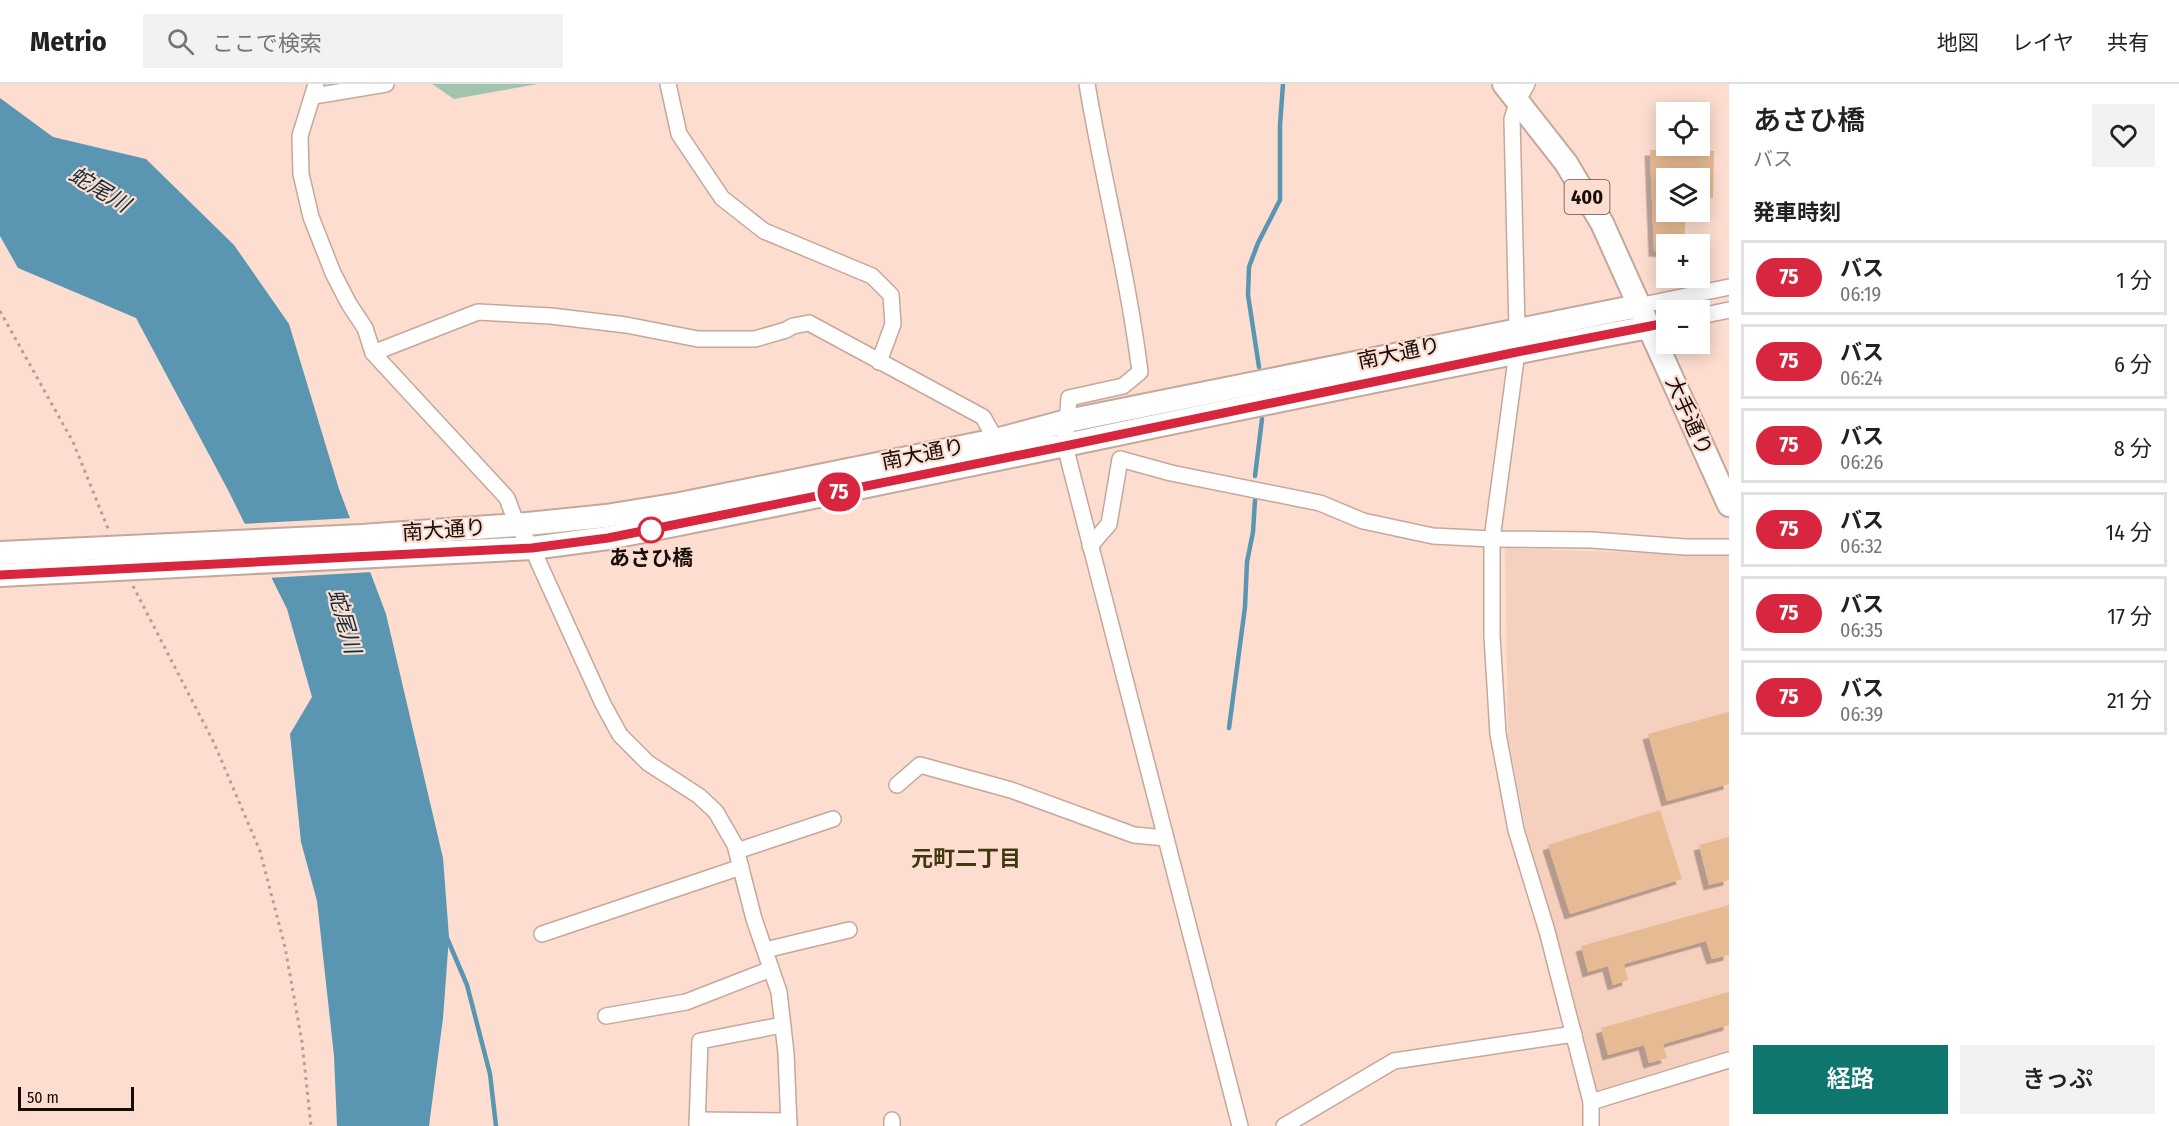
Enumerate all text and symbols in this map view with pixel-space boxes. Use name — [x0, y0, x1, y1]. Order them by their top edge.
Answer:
search box — [143, 14, 563, 68]
text: Metrio — [30, 25, 107, 58]
icon: search — [164, 25, 197, 58]
text: ここで検索 — [212, 30, 322, 57]
text: 地図 — [1937, 30, 1979, 56]
text: レイヤ — [2012, 30, 2074, 56]
text: 共有 — [2107, 30, 2149, 56]
map controls — [1656, 102, 1710, 354]
button: locate — [1656, 102, 1710, 156]
text: あさひ橋 — [1753, 104, 1865, 137]
button: heart — [2092, 104, 2155, 167]
text: バス — [1753, 147, 1793, 171]
water label: 蛇尾川 — [64, 161, 137, 219]
button: layers — [1656, 168, 1710, 222]
road number: 400 — [1564, 180, 1610, 214]
text: 発車時刻 — [1753, 199, 1841, 226]
button: + — [1656, 234, 1710, 288]
text: バス — [1840, 255, 1884, 282]
text: 75 — [1779, 264, 1799, 290]
text: 1 分 — [2116, 267, 2152, 294]
text: 06:19 — [1840, 282, 1881, 306]
button: − — [1656, 300, 1710, 354]
street label: 南大通り — [1355, 332, 1443, 374]
text: バス — [1840, 339, 1884, 366]
text: 75 — [1779, 348, 1799, 374]
text: 6 分 — [2114, 351, 2152, 378]
text: 06:24 — [1840, 366, 1883, 390]
street label: 大手通り — [1660, 372, 1718, 460]
text: バス — [1840, 423, 1884, 450]
text: 75 — [1779, 432, 1799, 458]
street label: 南大通り — [879, 433, 967, 475]
text: 8 分 — [2114, 435, 2152, 462]
text: 06:26 — [1840, 450, 1883, 474]
line badge: 75 — [812, 472, 866, 512]
text: 75 — [829, 479, 849, 505]
text: バス — [1840, 507, 1884, 534]
street label: 南大通り — [401, 514, 487, 546]
text: 75 — [1779, 516, 1799, 542]
marker: あさひ橋 — [638, 517, 664, 543]
text: 14 分 — [2106, 519, 2152, 546]
text: 06:32 — [1840, 534, 1882, 558]
place label: あさひ橋 — [609, 545, 693, 571]
water label: 蛇尾川 — [322, 586, 367, 658]
text: バス — [1840, 591, 1884, 618]
text: 75 — [1779, 600, 1799, 626]
text: 17 分 — [2107, 603, 2152, 630]
text: 06:35 — [1840, 618, 1883, 642]
text: バス — [1840, 675, 1884, 702]
text: 75 — [1779, 684, 1799, 710]
text: 21 分 — [2107, 687, 2152, 714]
text: 06:39 — [1840, 702, 1883, 726]
district label: 元町二丁目 — [911, 845, 1021, 872]
button: 経路 — [1753, 1045, 1948, 1114]
button: きっぷ — [1960, 1045, 2155, 1114]
scale bar — [18, 1084, 134, 1112]
text: 50 m — [27, 1088, 59, 1107]

